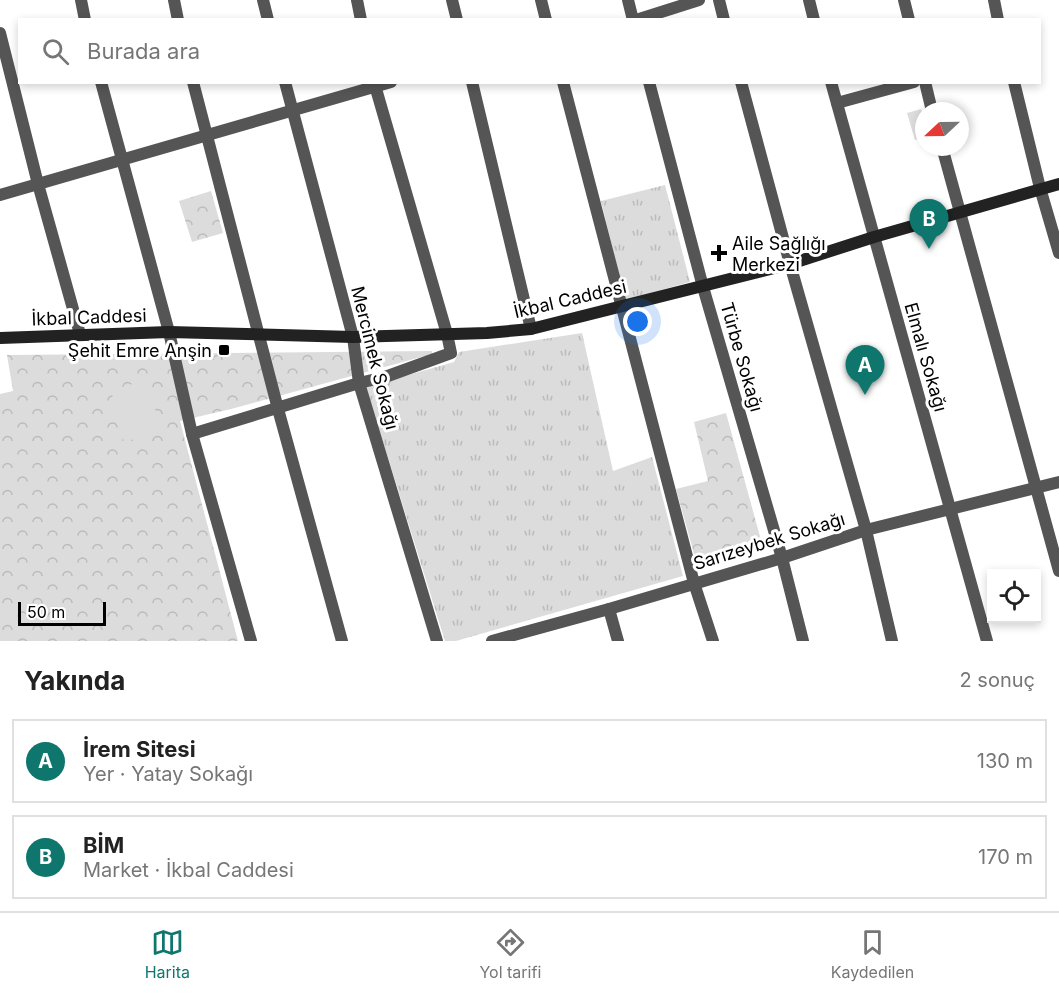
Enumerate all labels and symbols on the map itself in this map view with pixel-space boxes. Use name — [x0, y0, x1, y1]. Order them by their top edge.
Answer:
north arrow — [915, 102, 969, 156]
pin: B — [910, 200, 948, 249]
place label: Aile Sağlığı Merkezi — [732, 233, 826, 275]
marker: Aile Sağlığı Merkezi — [710, 244, 728, 262]
street label: İkbal Caddesi — [511, 275, 628, 322]
street label: Mercimek Sokağı — [347, 284, 403, 432]
street label: Türbe Sokağı — [716, 300, 768, 414]
street label: Elmalı Sokağı — [900, 300, 952, 414]
street label: İkbal Caddesi — [31, 303, 147, 330]
your location — [623, 307, 652, 336]
place label: Şehit Emre Anşin — [68, 340, 212, 361]
marker: Şehit Emre Anşin — [217, 343, 231, 357]
pin: A — [846, 346, 884, 395]
street label: Sarızeybek Sokağı — [691, 508, 847, 574]
scale bar — [18, 599, 106, 626]

